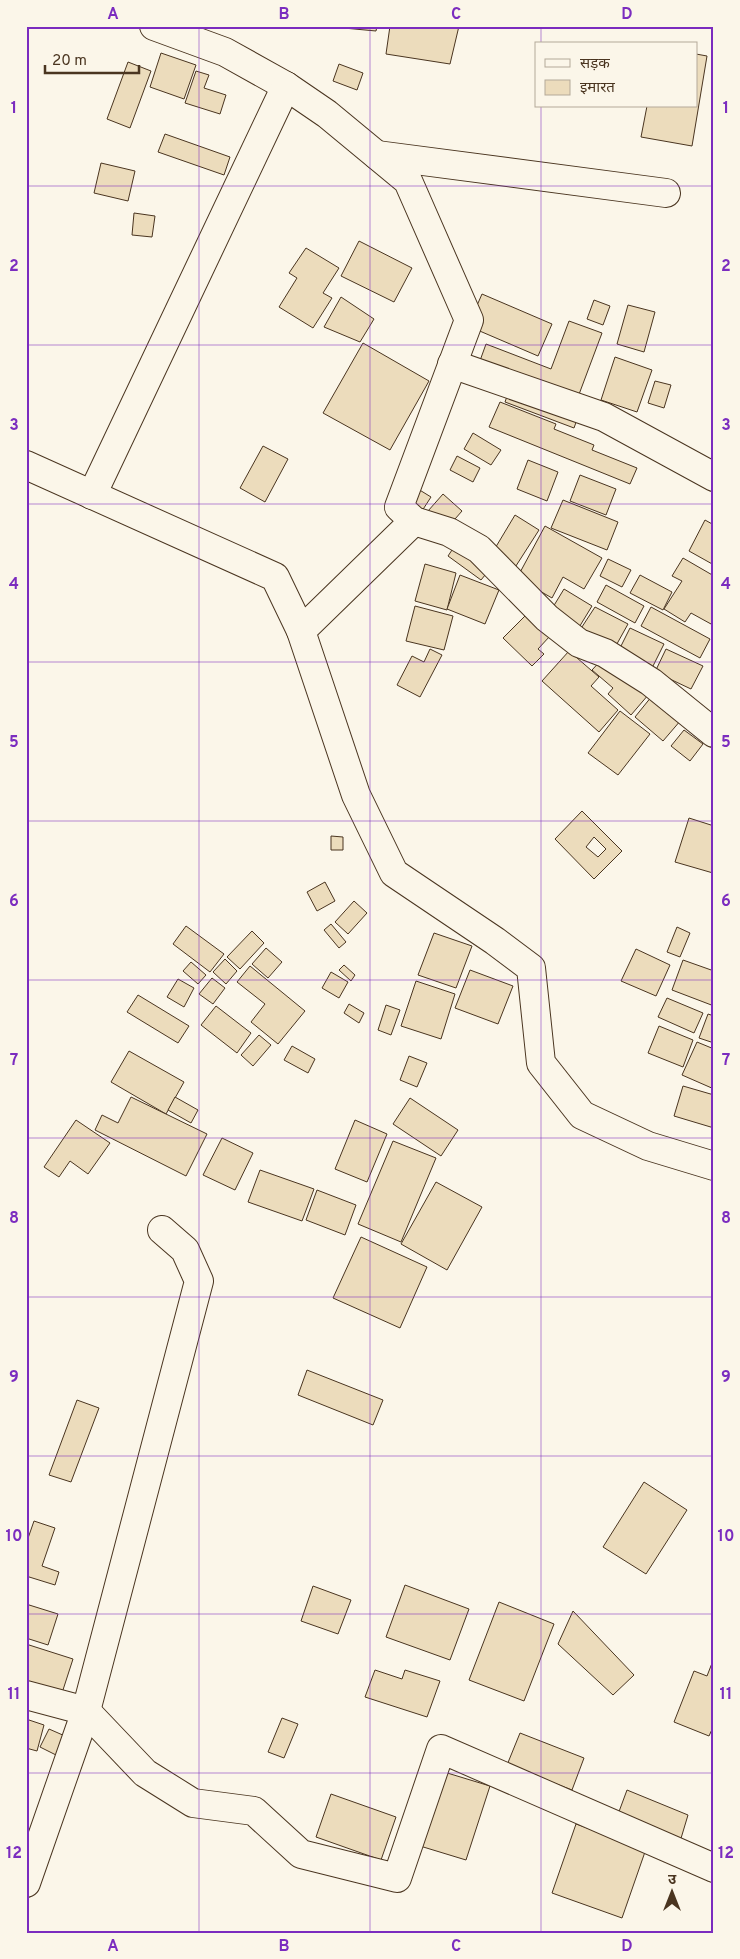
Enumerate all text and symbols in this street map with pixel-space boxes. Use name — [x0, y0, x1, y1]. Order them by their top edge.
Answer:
text: A — [107, 5, 119, 25]
text: B — [278, 5, 290, 25]
text: C — [451, 5, 461, 25]
text: D — [621, 5, 633, 25]
scale bar — [45, 42, 139, 74]
legend — [535, 42, 698, 108]
text: 20 m — [52, 52, 87, 71]
text: सड़क — [580, 55, 610, 74]
text: इमारत — [580, 79, 615, 98]
text: 1 — [11, 99, 17, 119]
text: 1 — [723, 99, 729, 119]
text: 2 — [9, 257, 19, 277]
text: 2 — [721, 257, 731, 277]
text: 3 — [9, 416, 19, 436]
text: 3 — [721, 416, 731, 436]
text: 4 — [9, 575, 19, 595]
text: 4 — [721, 575, 731, 595]
text: 5 — [9, 733, 19, 753]
text: 5 — [721, 733, 731, 753]
text: 6 — [9, 892, 19, 912]
text: 6 — [721, 892, 731, 912]
text: 7 — [10, 1051, 18, 1071]
text: 7 — [722, 1051, 730, 1071]
text: 8 — [9, 1209, 19, 1229]
text: 8 — [721, 1209, 731, 1229]
text: 9 — [9, 1368, 19, 1388]
text: 9 — [721, 1368, 731, 1388]
text: 10 — [6, 1527, 22, 1547]
text: 10 — [718, 1527, 734, 1547]
text: 11 — [8, 1685, 20, 1705]
text: 11 — [720, 1685, 732, 1705]
text: 12 — [6, 1844, 22, 1864]
text: 12 — [718, 1844, 734, 1864]
north arrow — [648, 1866, 698, 1916]
text: उ — [668, 1872, 677, 1889]
text: A — [107, 1937, 119, 1957]
text: B — [278, 1937, 290, 1957]
text: C — [451, 1937, 461, 1957]
text: D — [621, 1937, 633, 1957]

